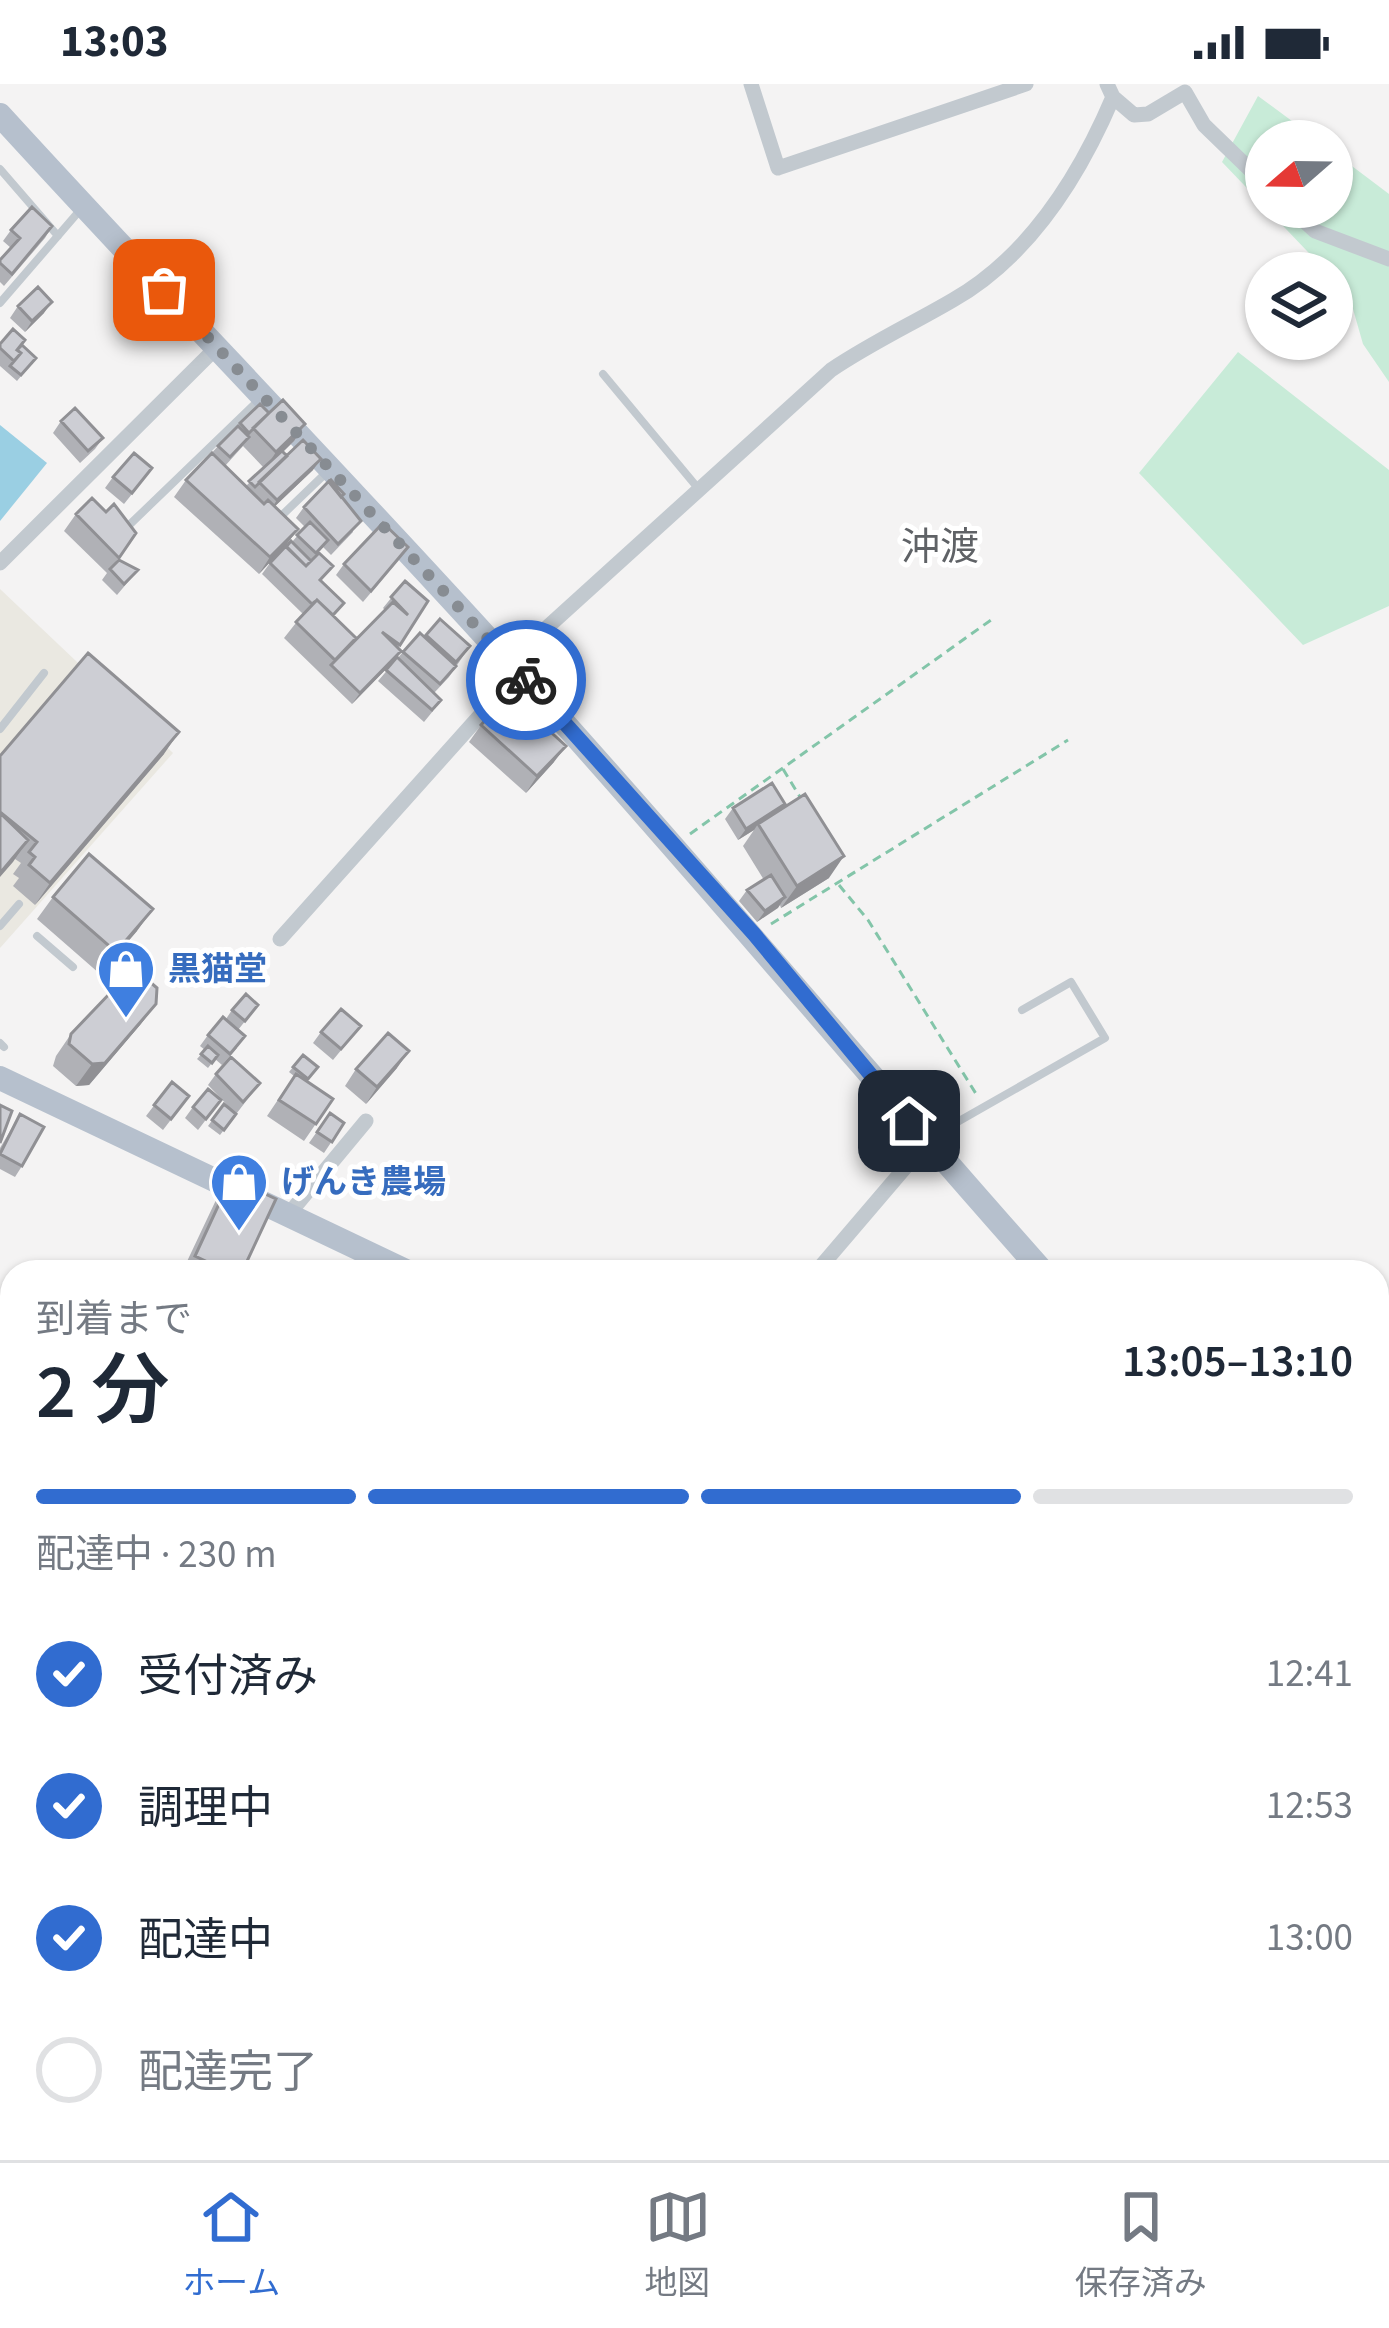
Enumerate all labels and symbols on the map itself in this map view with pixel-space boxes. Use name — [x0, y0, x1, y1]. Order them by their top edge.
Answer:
north arrow — [1245, 120, 1353, 228]
pin — [113, 239, 215, 341]
district label: 沖渡 — [901, 520, 979, 576]
courier — [466, 620, 586, 740]
shop icon: 黒猫堂 — [95, 938, 157, 1020]
place label: 黒猫堂 — [168, 946, 267, 993]
pin — [858, 1070, 960, 1172]
shop icon: げんき農場 — [208, 1151, 270, 1233]
place label: げんき農場 — [281, 1159, 446, 1206]

